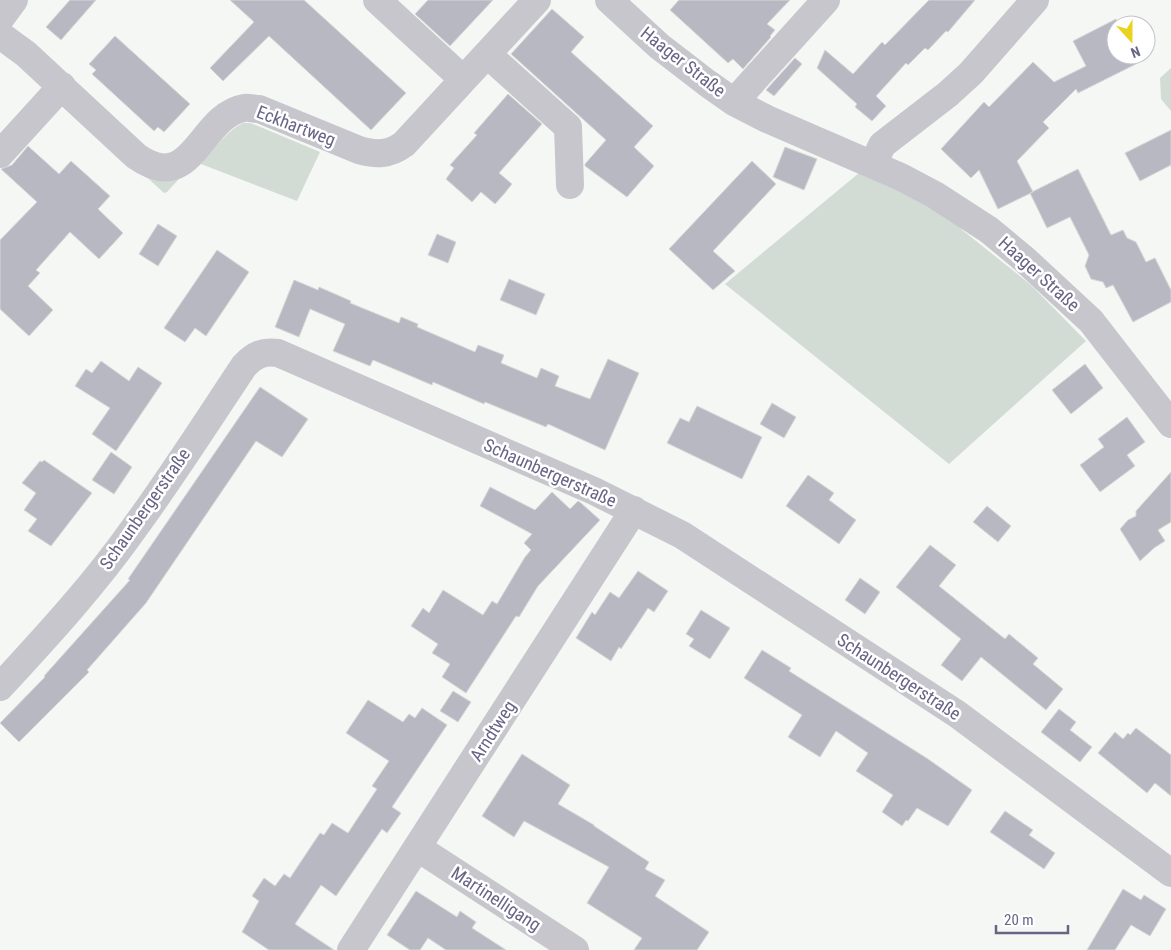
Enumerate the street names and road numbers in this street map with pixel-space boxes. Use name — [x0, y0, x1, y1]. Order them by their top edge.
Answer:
street label: Haager Straße — [637, 22, 730, 101]
street label: Eckhartweg — [254, 101, 339, 150]
street label: Haager Straße — [995, 232, 1084, 315]
street label: Schaunbergerstraße — [481, 434, 620, 511]
street label: Schaunbergerstraße — [95, 444, 194, 573]
street label: Schaunbergerstraße — [834, 629, 965, 724]
street label: Arndtweg — [465, 697, 520, 765]
street label: Martinelligang — [448, 862, 545, 935]

